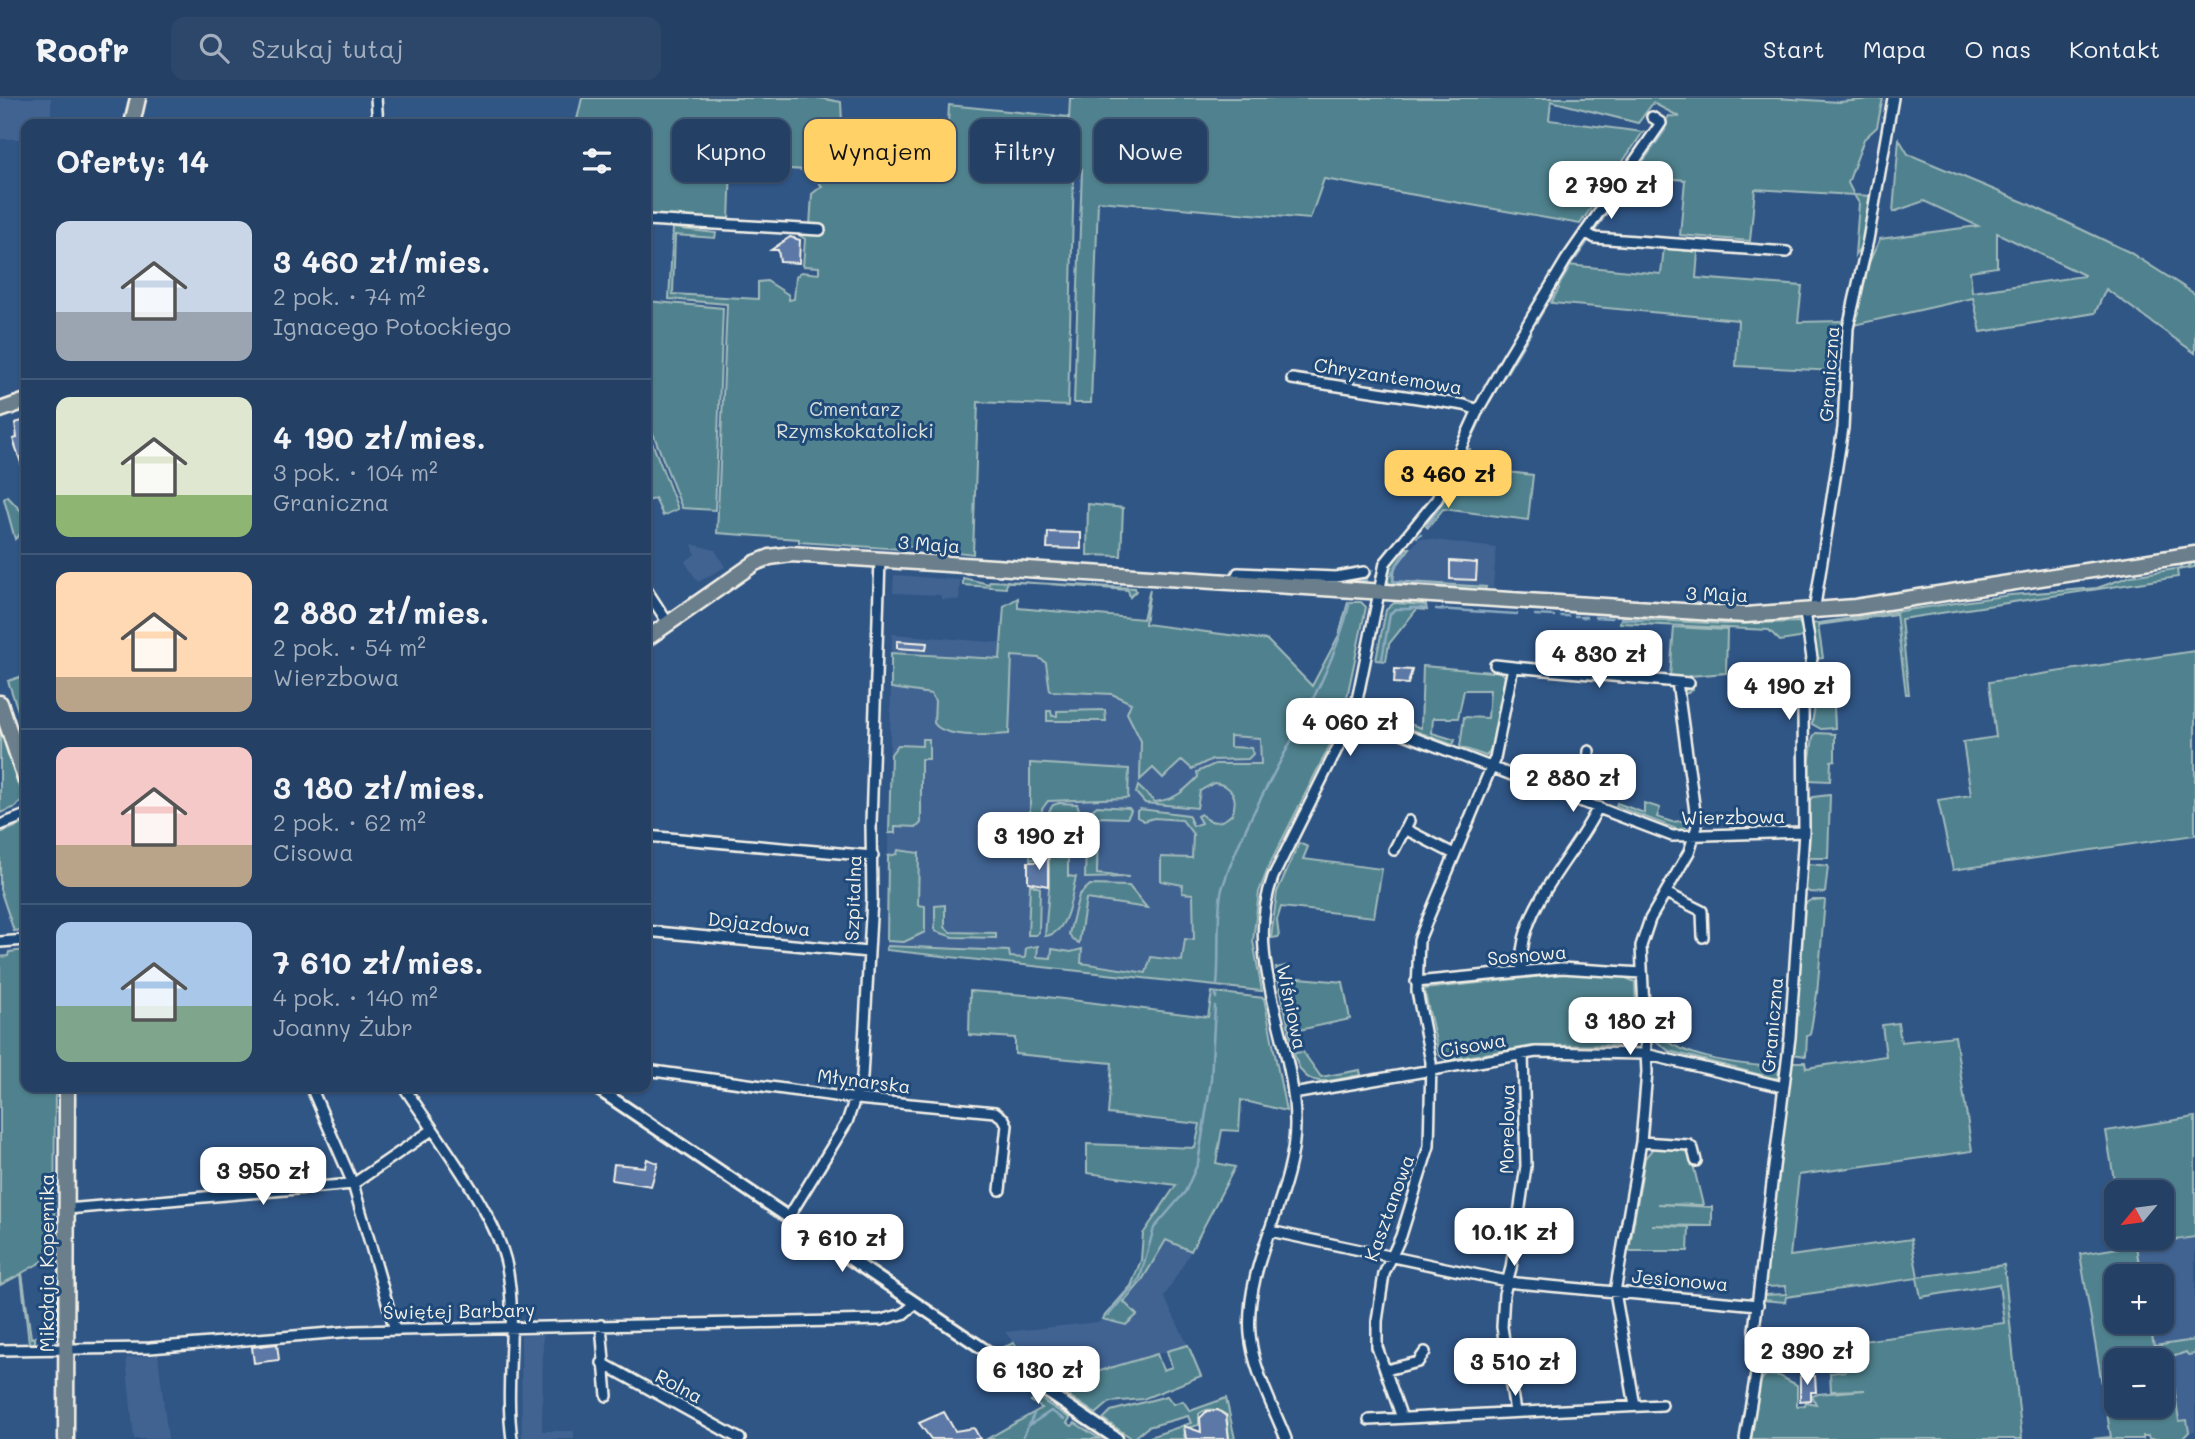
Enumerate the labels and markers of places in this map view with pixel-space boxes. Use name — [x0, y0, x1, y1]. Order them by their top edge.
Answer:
pin: 2 790 zł — [1539, 162, 1683, 221]
pin: 3 460 zł — [1376, 450, 1520, 510]
pin: 4 830 zł — [1527, 630, 1671, 690]
pin: 4 190 zł — [1717, 662, 1861, 722]
pin: 4 060 zł — [1278, 698, 1422, 758]
pin: 2 880 zł — [1501, 754, 1645, 814]
pin: 3 190 zł — [967, 812, 1111, 872]
pin: 3 180 zł — [1558, 998, 1702, 1057]
pin: 3 950 zł — [191, 1148, 335, 1207]
pin: 10.1K zł — [1442, 1208, 1586, 1268]
pin: 7 610 zł — [770, 1214, 914, 1274]
pin: 2 390 zł — [1735, 1328, 1879, 1387]
pin: 3 510 zł — [1443, 1338, 1587, 1398]
pin: 6 130 zł — [966, 1346, 1110, 1406]

